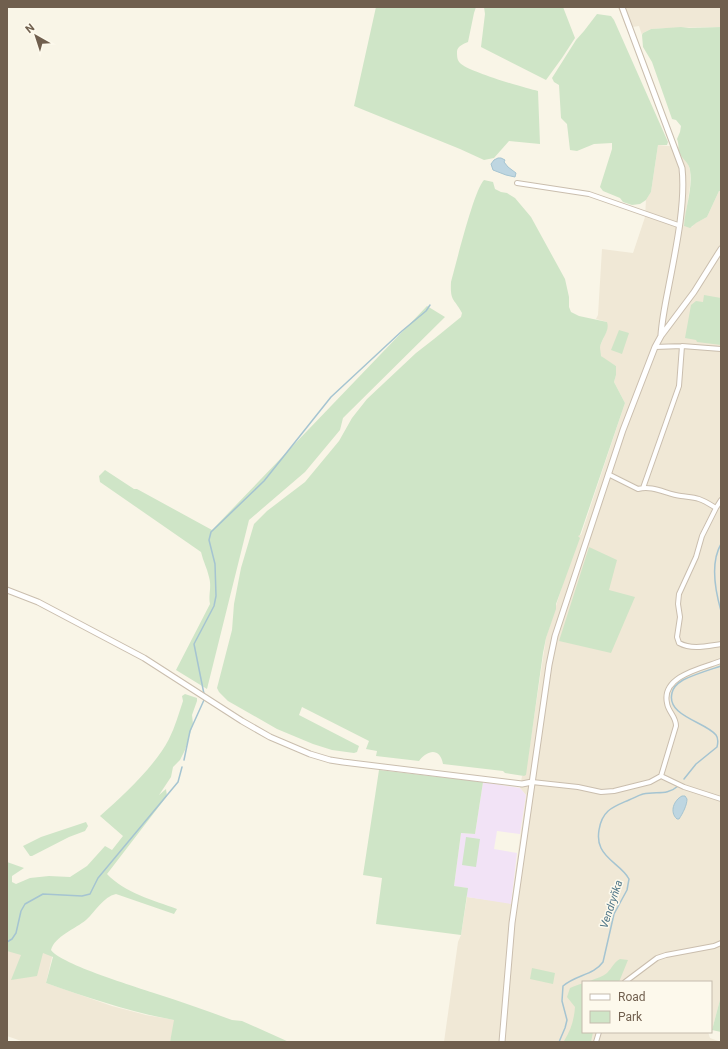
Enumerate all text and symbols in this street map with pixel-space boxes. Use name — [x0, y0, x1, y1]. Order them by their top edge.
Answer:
north arrow — [16, 16, 56, 56]
text: N — [23, 21, 37, 36]
water label: Vendryňka — [598, 878, 625, 930]
legend — [582, 981, 712, 1033]
text: Road — [618, 990, 646, 1004]
text: Park — [618, 1010, 643, 1024]

